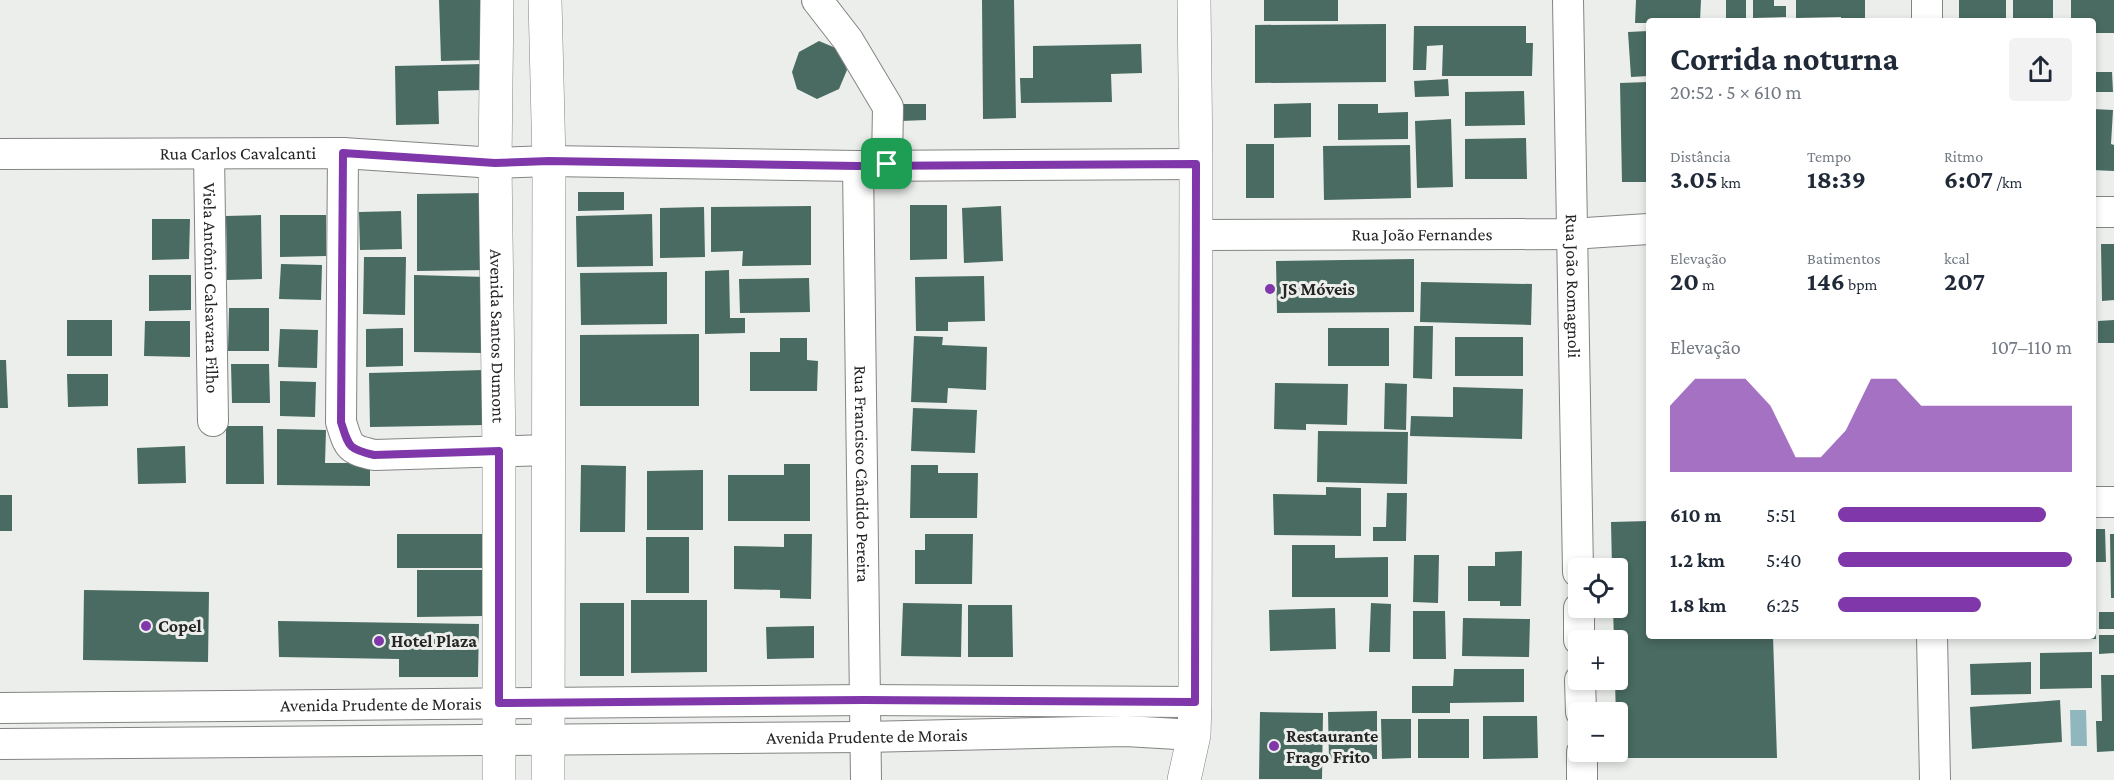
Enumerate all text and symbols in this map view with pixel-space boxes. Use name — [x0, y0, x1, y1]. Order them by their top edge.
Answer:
button: share — [2009, 38, 2072, 101]
text: Corrida noturna — [1670, 40, 1899, 77]
text: 20:52 · 5 × 610 m — [1670, 81, 1802, 103]
pin — [861, 138, 912, 189]
street label: Rua Carlos Cavalcanti — [160, 143, 317, 164]
icon: arrive — [870, 147, 903, 180]
text: Distância — [1670, 148, 1731, 165]
text: Tempo — [1807, 148, 1851, 165]
text: Ritmo — [1944, 148, 1983, 165]
text: 3.05 — [1670, 165, 1718, 194]
text: 18:39 — [1807, 165, 1866, 194]
text: 6:07 — [1944, 165, 1993, 194]
text: km — [1718, 174, 1741, 191]
text: /km — [1993, 174, 2022, 191]
street label: Viela Antônio Calsavara Filho — [199, 183, 223, 393]
street label: Rua João Romagnoli — [1562, 214, 1584, 359]
street label: Rua João Fernandes — [1352, 224, 1492, 245]
street label: Avenida Santos Dumont — [486, 249, 509, 424]
text: Elevação — [1670, 250, 1727, 267]
text: Batimentos — [1807, 250, 1881, 267]
text: kcal — [1944, 250, 1970, 267]
text: 20 — [1670, 267, 1699, 296]
text: 146 — [1807, 267, 1845, 296]
text: 207 — [1944, 267, 1985, 296]
text: m — [1699, 276, 1715, 293]
text: bpm — [1845, 276, 1877, 293]
place label: JS Móveis — [1280, 279, 1355, 299]
marker: JS Móveis — [1263, 282, 1277, 296]
text: Elevação — [1670, 336, 1741, 358]
text: 107–110 m — [1991, 336, 2072, 358]
street label: Rua Francisco Cândido Pereira — [851, 365, 873, 583]
text: 610 m — [1670, 504, 1721, 526]
text: 5:51 — [1766, 504, 1796, 526]
text: 1.2 km — [1670, 549, 1725, 571]
text: 5:40 — [1766, 549, 1802, 571]
map controls — [1568, 558, 1628, 762]
button: locate — [1568, 558, 1628, 618]
text: 1.8 km — [1670, 594, 1726, 616]
text: 6:25 — [1766, 594, 1800, 616]
place label: Copel — [158, 616, 202, 636]
marker: Copel — [139, 619, 153, 633]
button: + — [1568, 630, 1628, 690]
place label: Hotel Plaza — [391, 631, 477, 651]
marker: Hotel Plaza — [372, 634, 386, 648]
street label: Avenida Prudente de Morais — [280, 694, 482, 715]
button: − — [1568, 702, 1628, 762]
street label: Avenida Prudente de Morais — [766, 725, 968, 748]
place label: Restaurante Frago Frito — [1286, 726, 1378, 767]
marker: Restaurante Frago Frito — [1267, 739, 1281, 753]

